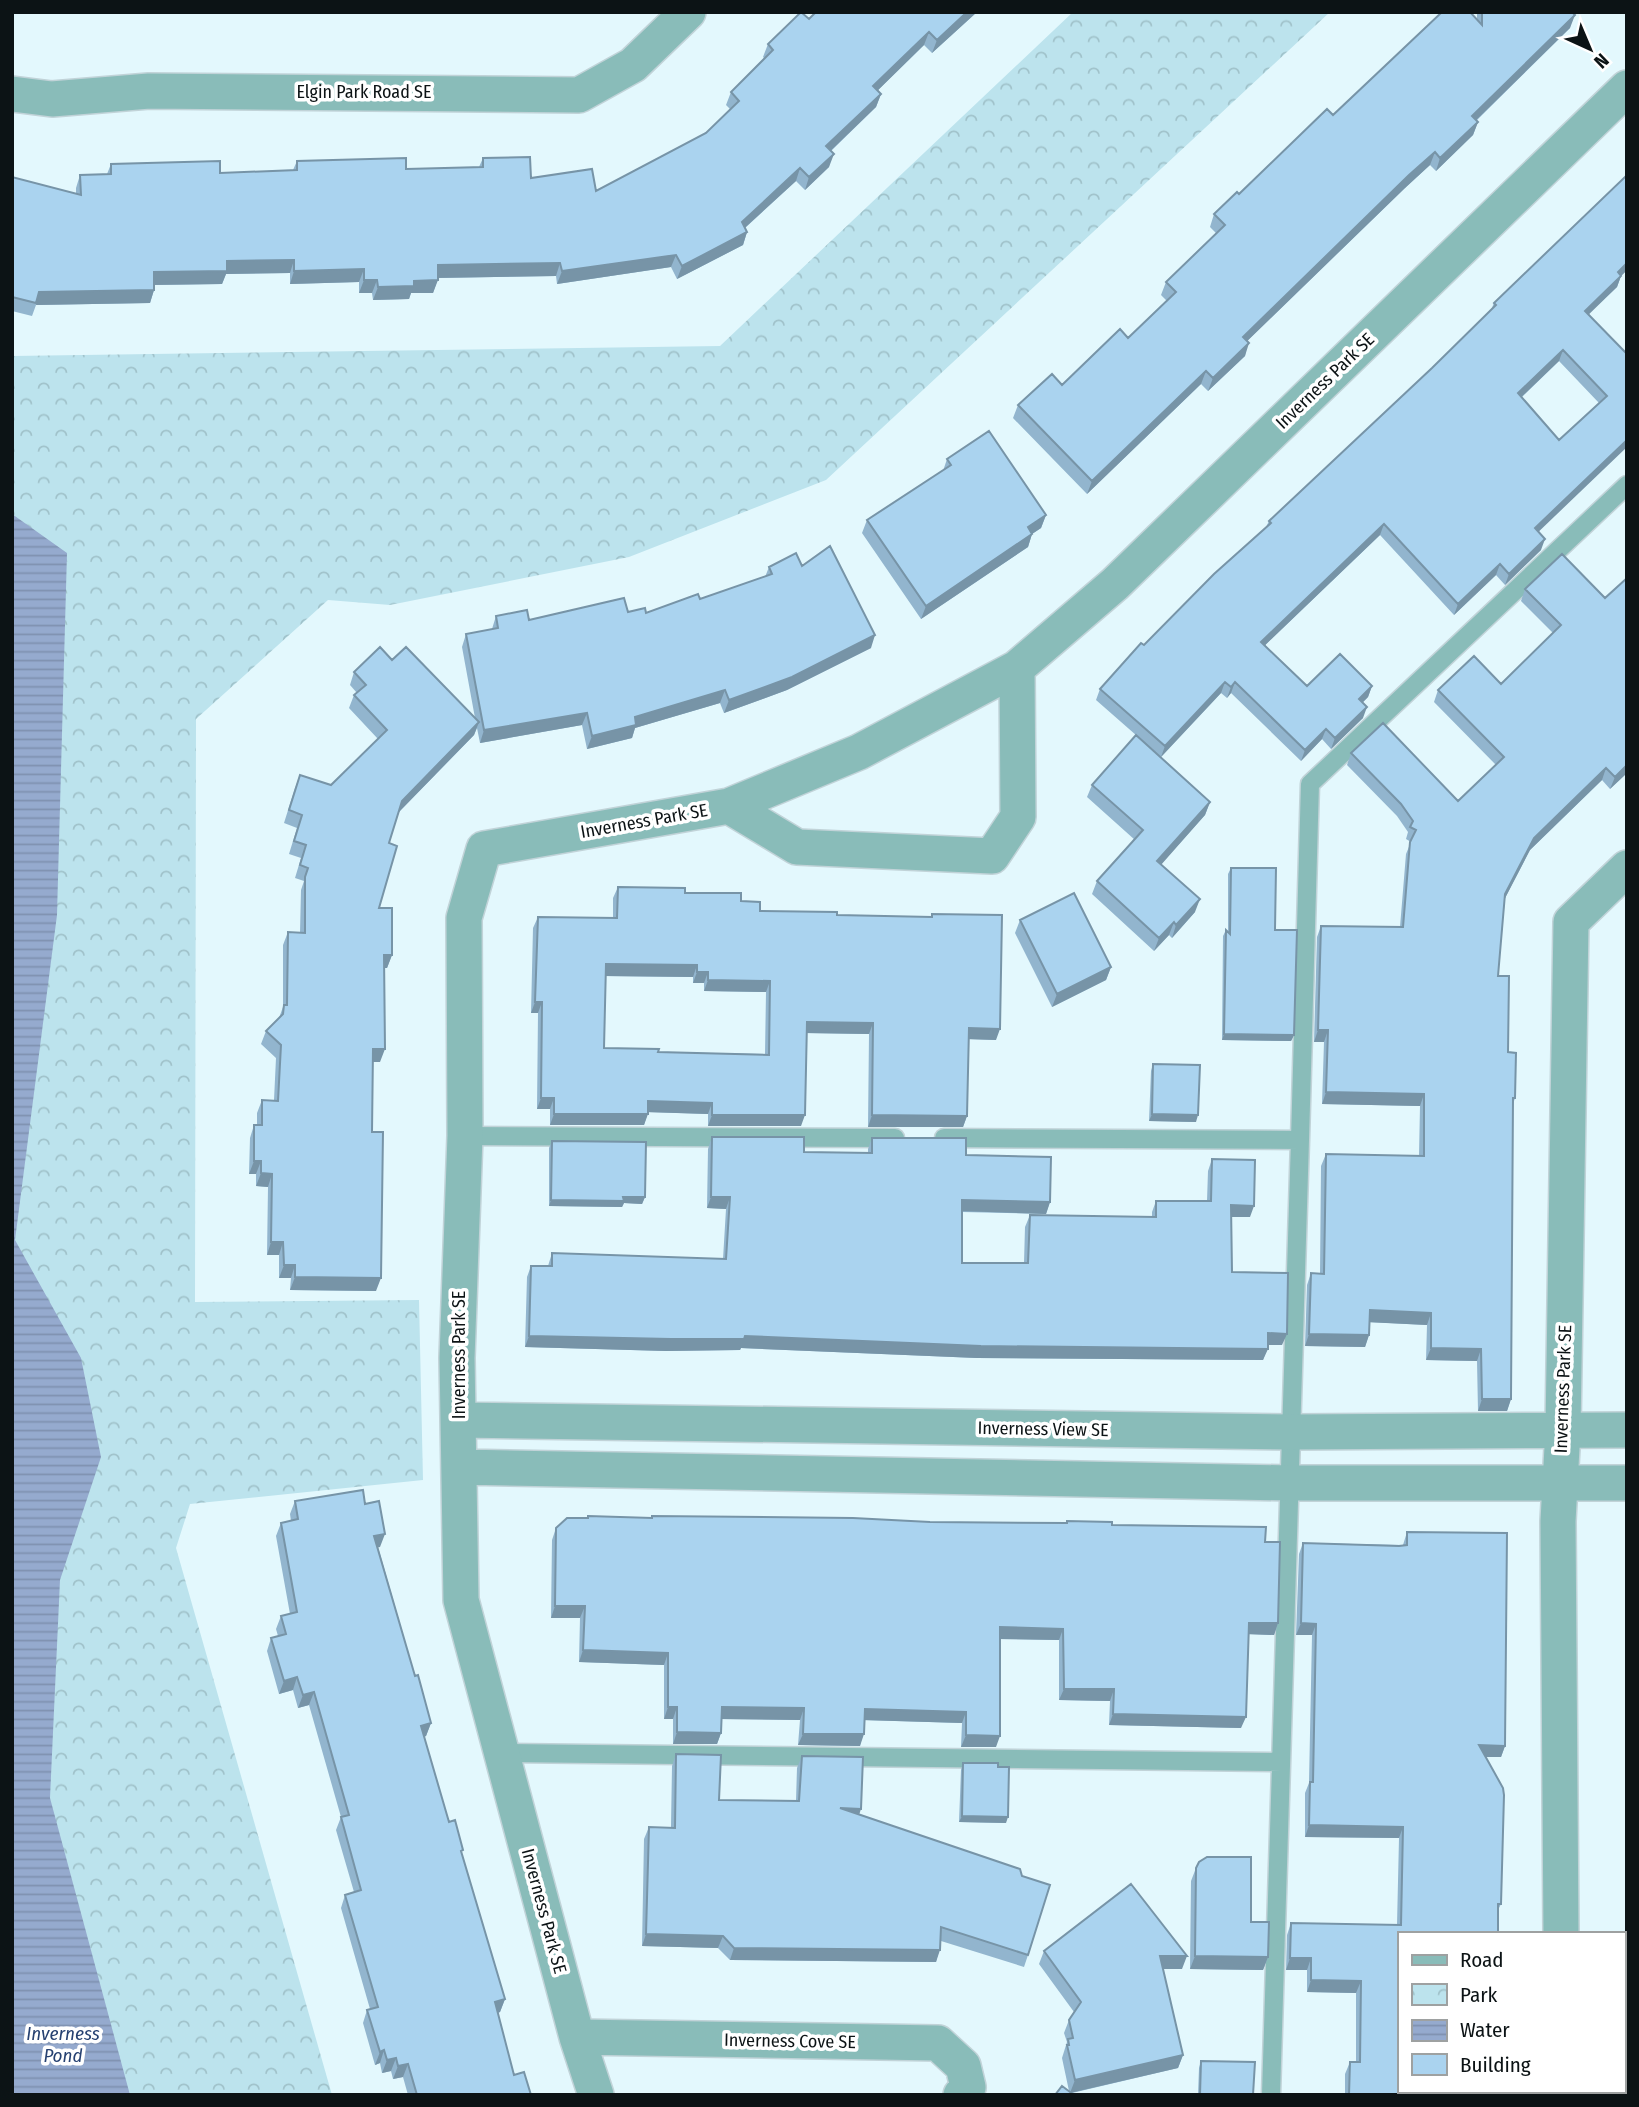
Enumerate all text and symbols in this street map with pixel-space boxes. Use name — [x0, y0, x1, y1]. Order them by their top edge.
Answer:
north arrow — [1555, 14, 1625, 84]
text: N — [1589, 49, 1614, 73]
street label: Elgin Park Road SE — [297, 81, 431, 103]
street label: Inverness Park SE — [1271, 328, 1379, 434]
street label: Inverness Park SE — [579, 799, 709, 843]
street label: Inverness Park SE — [448, 1291, 470, 1419]
street label: Inverness Park SE — [1550, 1324, 1576, 1454]
street label: Inverness View SE — [977, 1417, 1109, 1441]
street label: Inverness Park SE — [517, 1846, 571, 1976]
legend — [1398, 1932, 1625, 2093]
text: Road — [1460, 1947, 1504, 1973]
text: Park — [1460, 1982, 1498, 2008]
text: Water — [1460, 2017, 1510, 2043]
water label: Inverness Pond — [26, 2022, 100, 2067]
street label: Inverness Cove SE — [724, 2029, 856, 2053]
text: Building — [1460, 2052, 1531, 2078]

